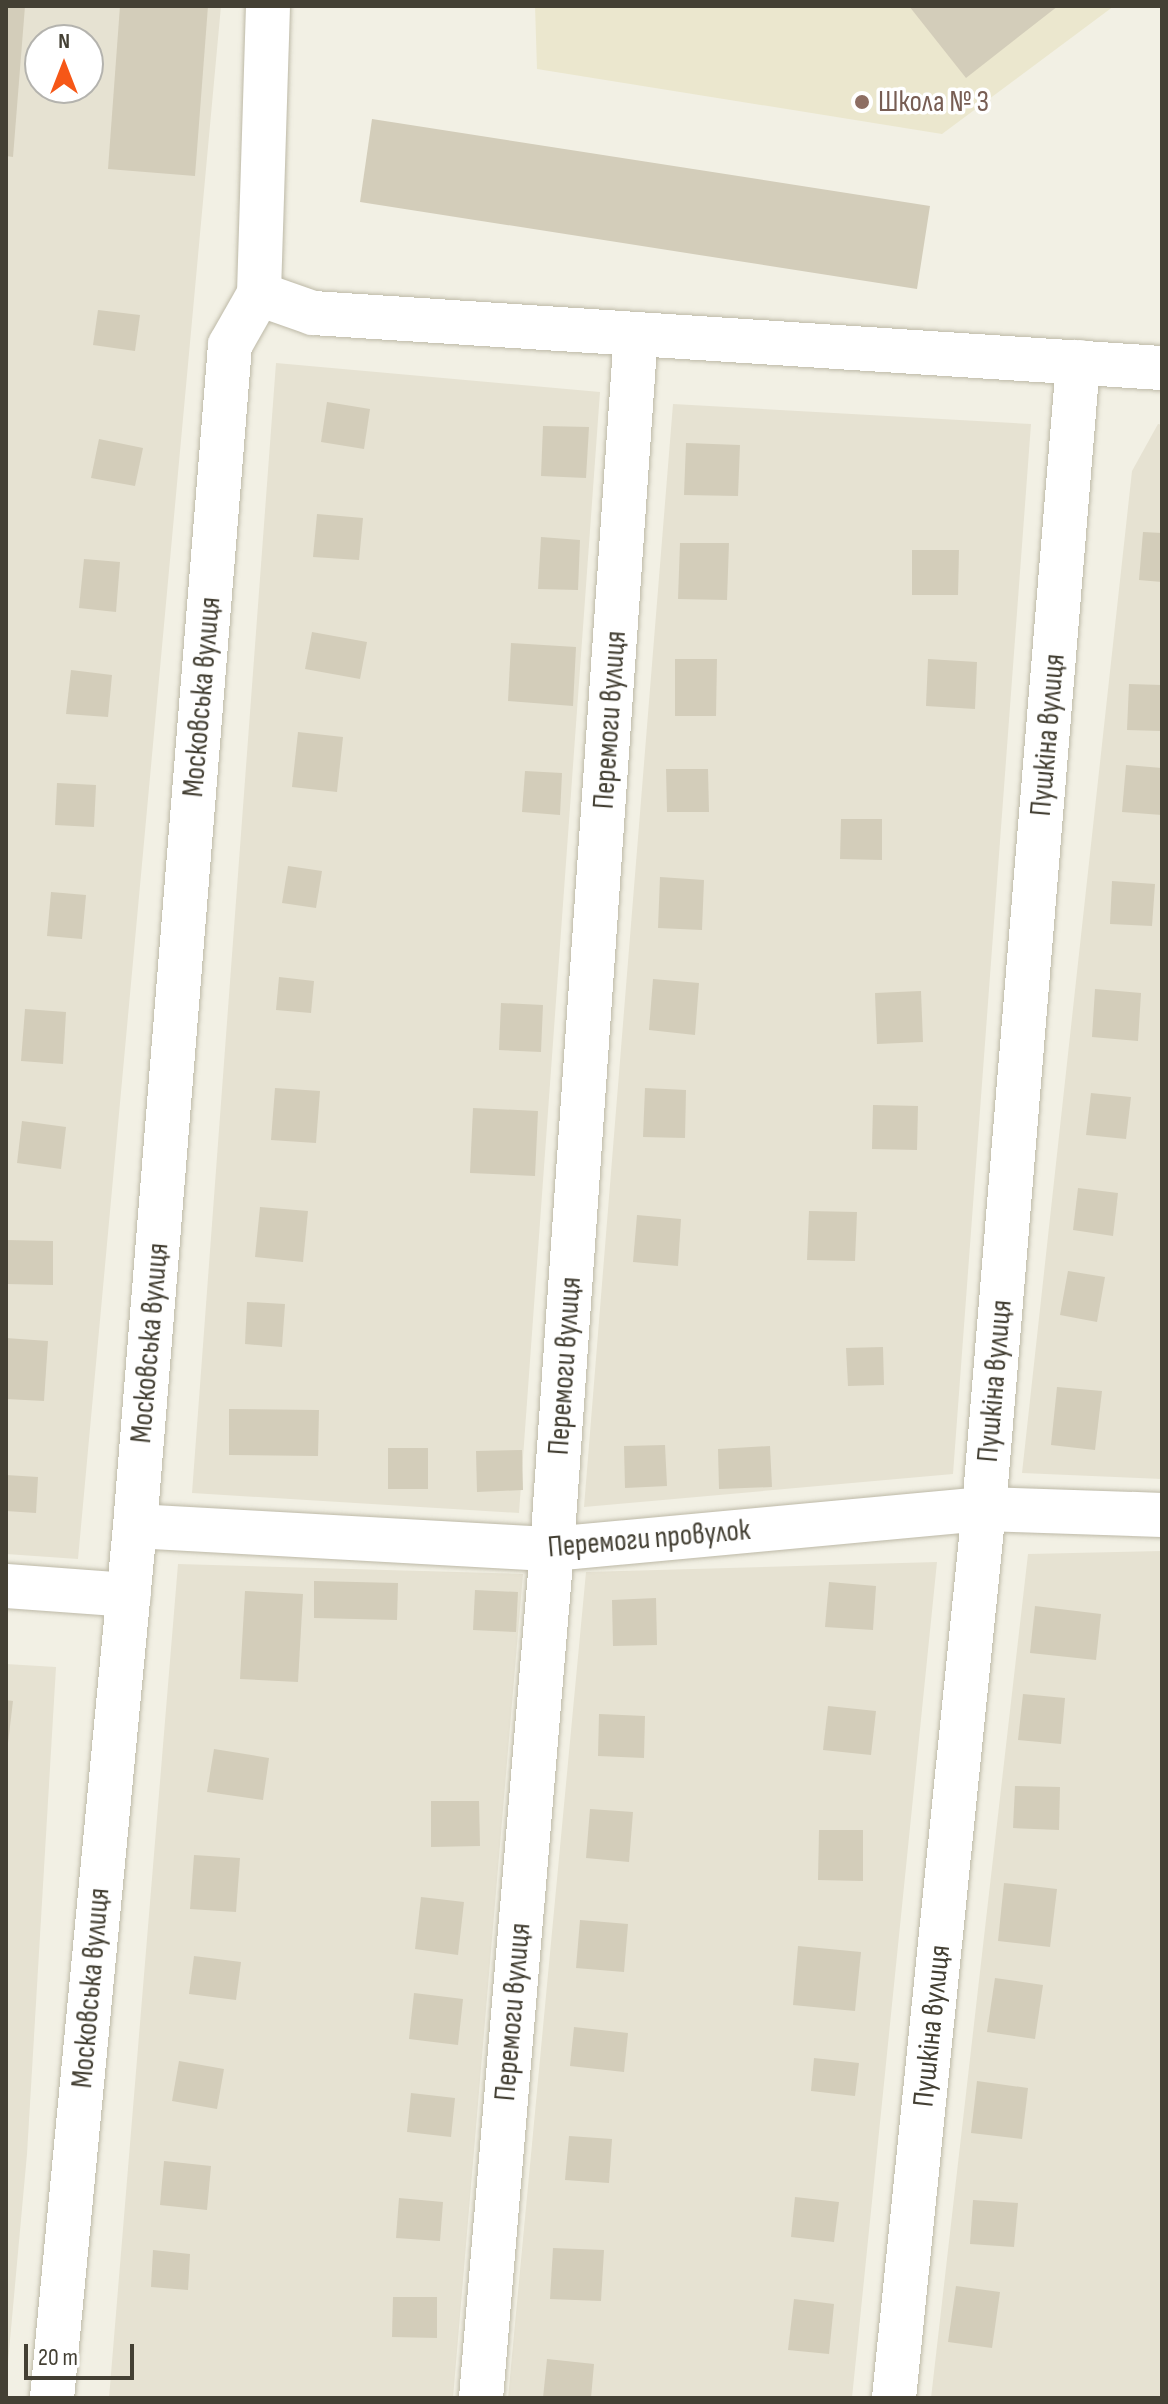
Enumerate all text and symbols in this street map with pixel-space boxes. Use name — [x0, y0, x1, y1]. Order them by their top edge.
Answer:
north arrow — [24, 24, 104, 104]
text: N — [58, 28, 70, 55]
place label: Школа № 3 — [878, 84, 989, 120]
marker: Школа № 3 — [853, 93, 871, 111]
street label: Московська вулиця — [175, 595, 229, 799]
street label: Перемоги вулиця — [586, 630, 634, 810]
street label: Пушкіна вулиця — [1023, 652, 1073, 818]
street label: Московська вулиця — [123, 1241, 177, 1445]
street label: Перемоги вулиця — [541, 1276, 589, 1456]
street label: Пушкіна вулиця — [970, 1298, 1020, 1464]
street label: Перемоги провулок — [546, 1512, 752, 1566]
street label: Московська вулиця — [64, 1886, 118, 2090]
street label: Перемоги вулиця — [487, 1922, 539, 2102]
street label: Пушкіна вулиця — [906, 1943, 958, 2109]
scale bar — [28, 2328, 138, 2378]
text: 20 m — [38, 2343, 78, 2372]

